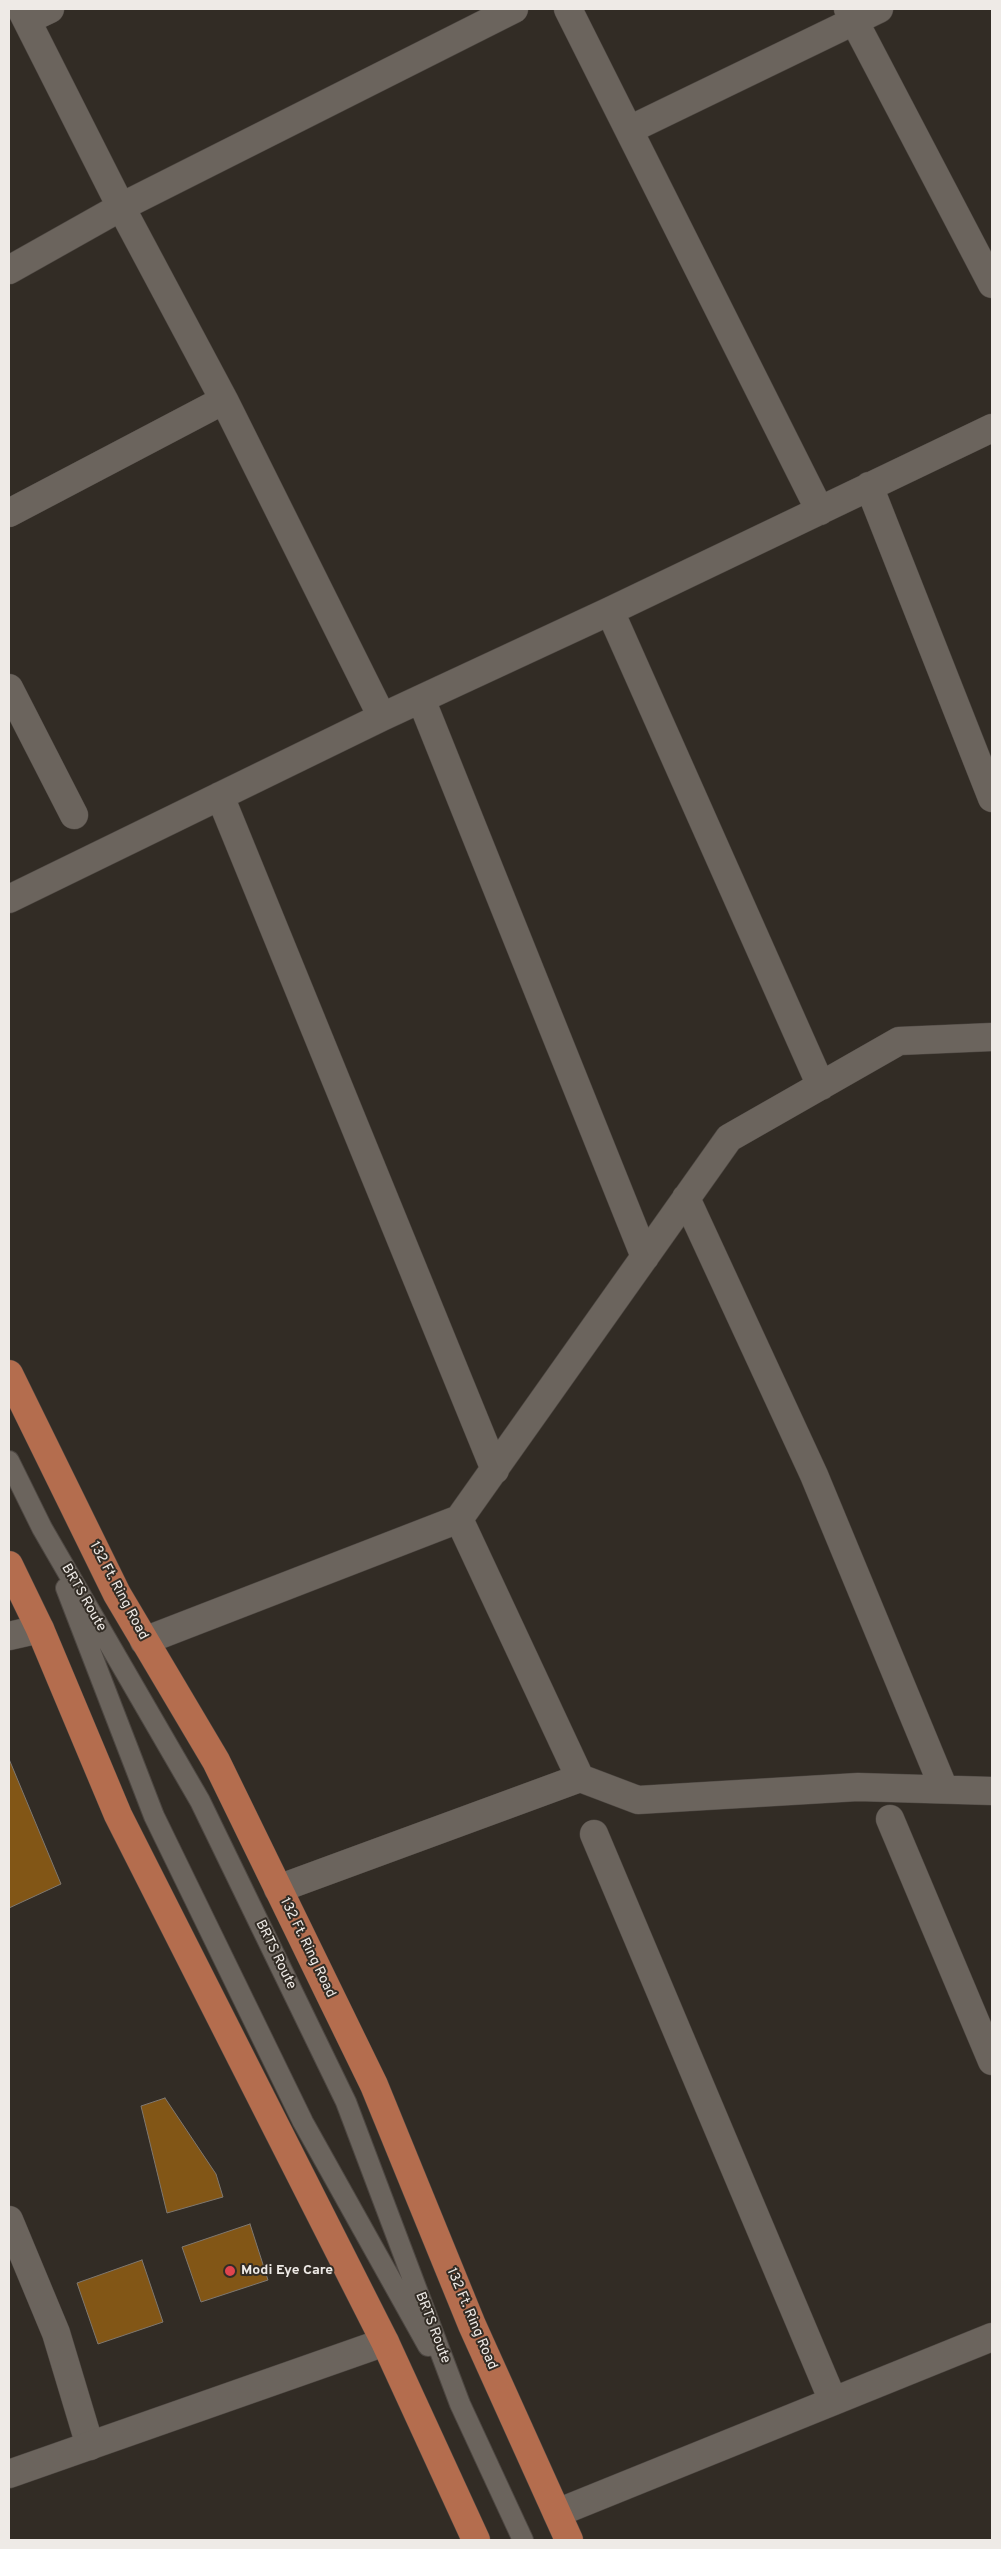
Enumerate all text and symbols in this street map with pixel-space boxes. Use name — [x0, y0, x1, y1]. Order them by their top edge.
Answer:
street label: 132 Ft. Ring Road — [85, 1539, 151, 1643]
street label: BRTS Route — [57, 1561, 109, 1635]
street label: 132 Ft. Ring Road — [276, 1895, 338, 2001]
street label: BRTS Route — [251, 1918, 299, 1992]
place label: Modi Eye Care — [241, 2263, 333, 2279]
marker: Modi Eye Care — [223, 2264, 237, 2278]
street label: 132 Ft. Ring Road — [442, 2266, 500, 2372]
street label: BRTS Route — [411, 2290, 453, 2366]

